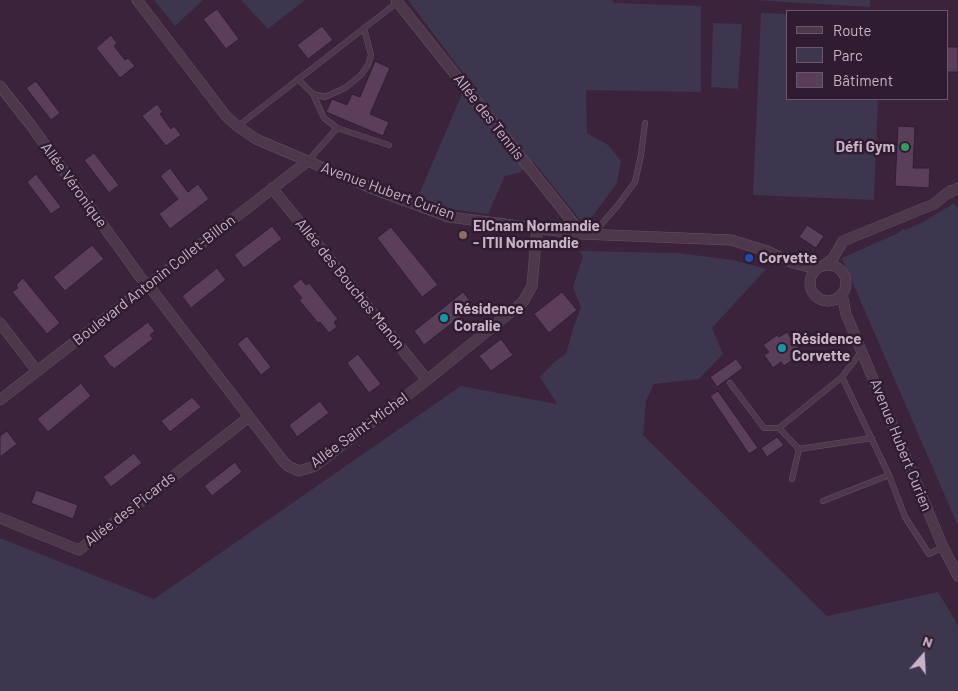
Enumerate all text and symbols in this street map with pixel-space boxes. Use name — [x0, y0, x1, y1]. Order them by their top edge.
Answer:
legend — [786, 10, 948, 100]
text: Route — [833, 21, 872, 39]
text: Parc — [833, 46, 863, 64]
street label: Allée des Tennis — [450, 71, 528, 163]
text: Bâtiment — [833, 71, 893, 89]
place label: Défi Gym — [836, 138, 895, 156]
street label: Allée Véronique — [37, 139, 111, 231]
marker: Défi Gym — [899, 141, 911, 153]
street label: Avenue Hubert Curien — [319, 158, 457, 224]
street label: Boulevard Antonin Collet-Billon — [69, 211, 239, 349]
street label: Allée des Bouches Manon — [292, 215, 408, 353]
place label: EICnam Normandie - ITII Normandie — [473, 217, 600, 252]
marker: EICnam Normandie - ITII Normandie — [457, 229, 469, 241]
place label: Corvette — [759, 249, 817, 267]
marker: Corvette — [743, 252, 755, 264]
place label: Résidence Coralie — [454, 300, 524, 335]
marker: Résidence Coralie — [438, 312, 450, 324]
place label: Résidence Corvette — [792, 330, 862, 365]
marker: Résidence Corvette — [776, 342, 788, 354]
street label: Avenue Hubert Curien — [866, 376, 936, 514]
street label: Allée Saint-Michel — [307, 389, 411, 471]
street label: Allée des Picards — [81, 468, 179, 550]
north arrow — [898, 631, 948, 681]
text: N — [921, 632, 935, 651]

